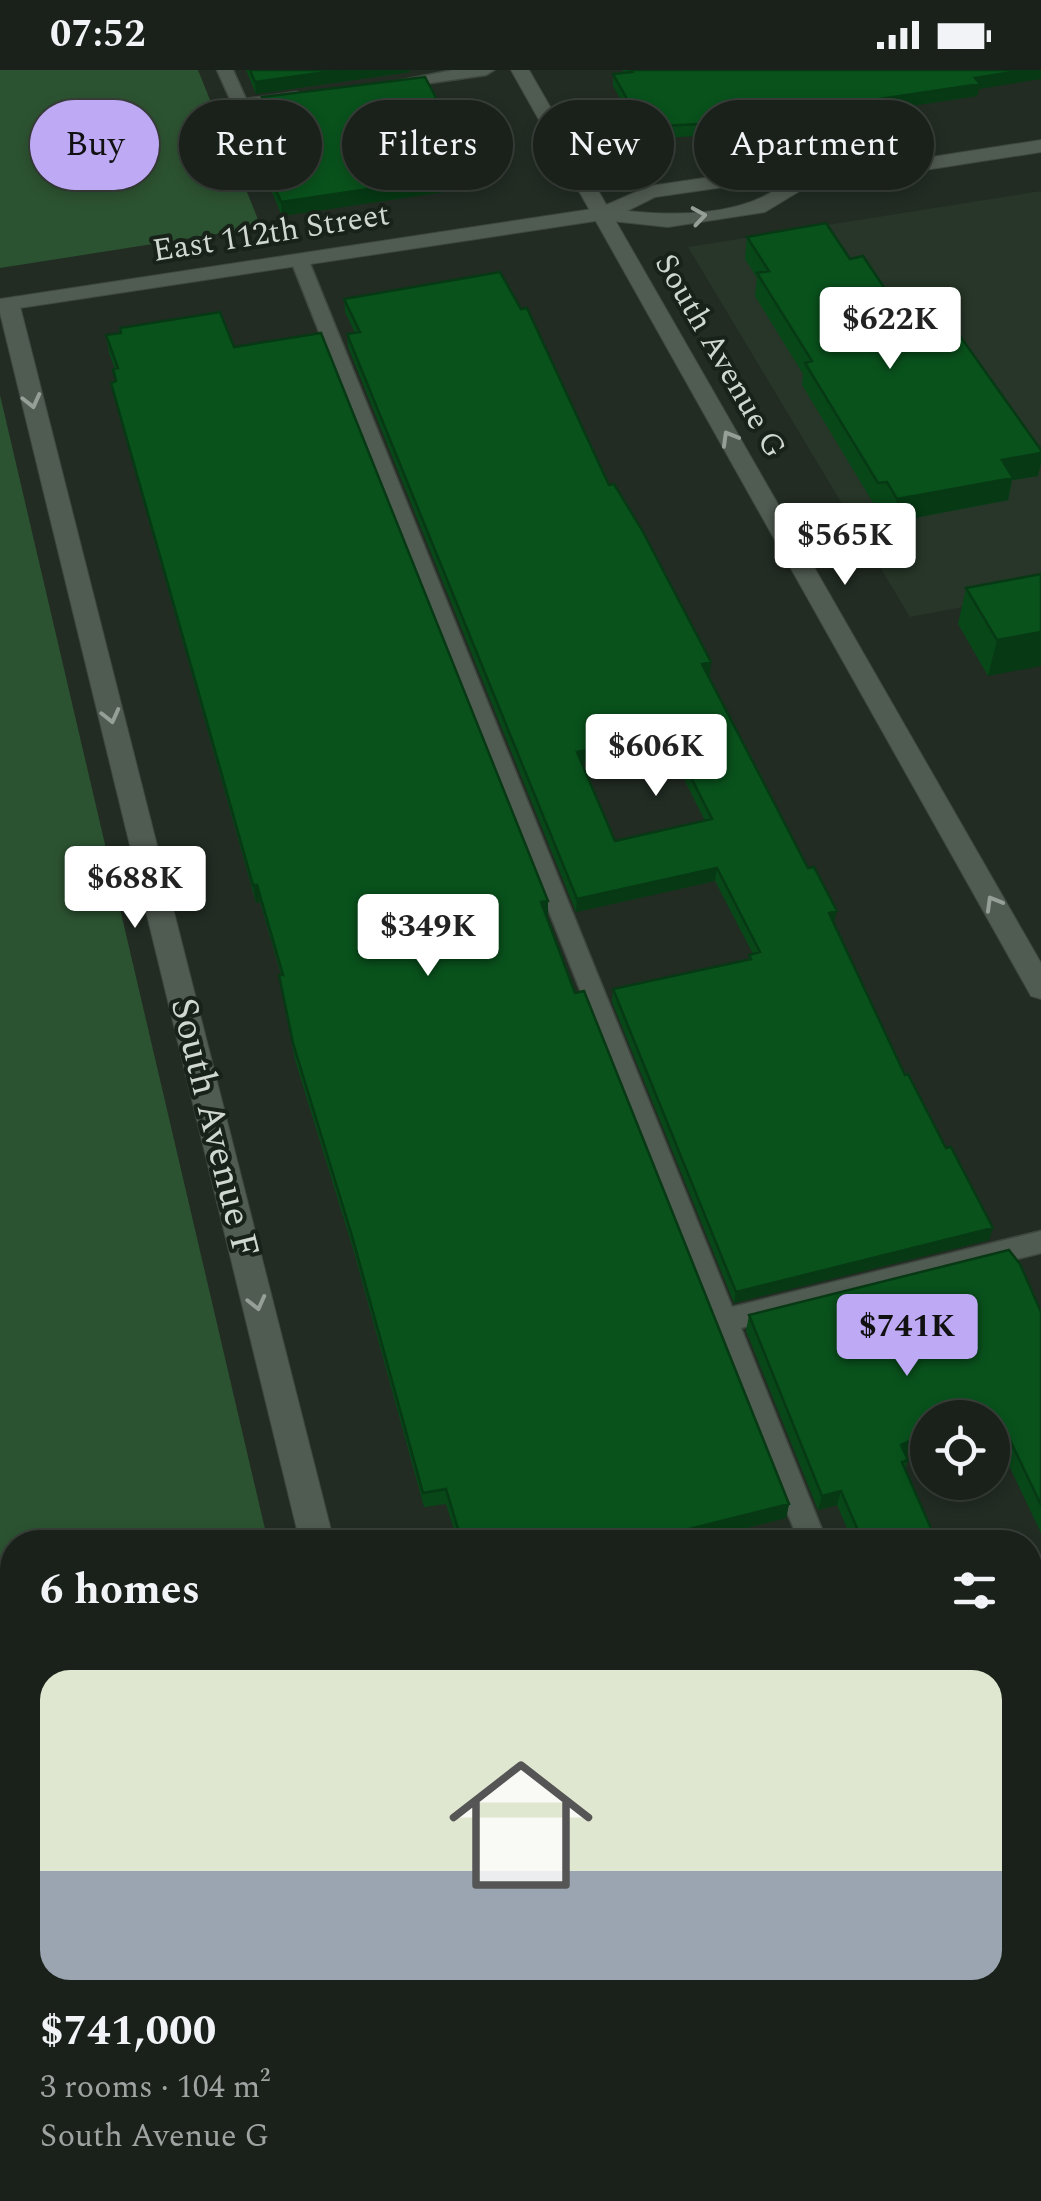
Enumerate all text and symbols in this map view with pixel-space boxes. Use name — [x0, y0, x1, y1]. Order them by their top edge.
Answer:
text: 07:52 — [50, 6, 145, 64]
chip: Buy — [30, 100, 159, 190]
chip: Rent — [179, 100, 322, 190]
chip: Filters — [342, 100, 513, 190]
chip: New — [533, 100, 674, 190]
chip: Apartment — [694, 100, 934, 190]
street label: East 112th Street — [149, 190, 393, 276]
one-way arrow — [691, 207, 707, 228]
street label: South Avenue G — [642, 245, 798, 467]
pin: $622K — [820, 287, 960, 372]
text: $622K — [842, 295, 938, 344]
one-way arrow — [21, 392, 42, 409]
one-way arrow — [721, 431, 741, 449]
pin: $565K — [775, 503, 915, 588]
text: $565K — [797, 511, 893, 560]
one-way arrow — [99, 707, 120, 724]
pin: $606K — [586, 714, 726, 799]
text: $606K — [608, 722, 704, 771]
pin: $688K — [65, 846, 205, 931]
text: $688K — [87, 854, 183, 903]
pin: $349K — [358, 894, 498, 979]
one-way arrow — [985, 896, 1005, 914]
text: $349K — [380, 902, 476, 951]
street label: South Avenue F — [154, 992, 274, 1264]
one-way arrow — [246, 1294, 267, 1311]
pin: $741K — [837, 1294, 977, 1379]
text: $741K — [859, 1302, 955, 1351]
map controls — [910, 1400, 1010, 1500]
button: locate — [910, 1400, 1010, 1500]
text: 6 homes — [40, 1559, 200, 1622]
icon: filters — [947, 1563, 1002, 1618]
icon: home — [431, 1735, 611, 1915]
text: $741,000 — [40, 2000, 216, 2063]
text: 3 rooms · 104 m² — [40, 2063, 270, 2112]
text: South Avenue G — [40, 2112, 269, 2161]

